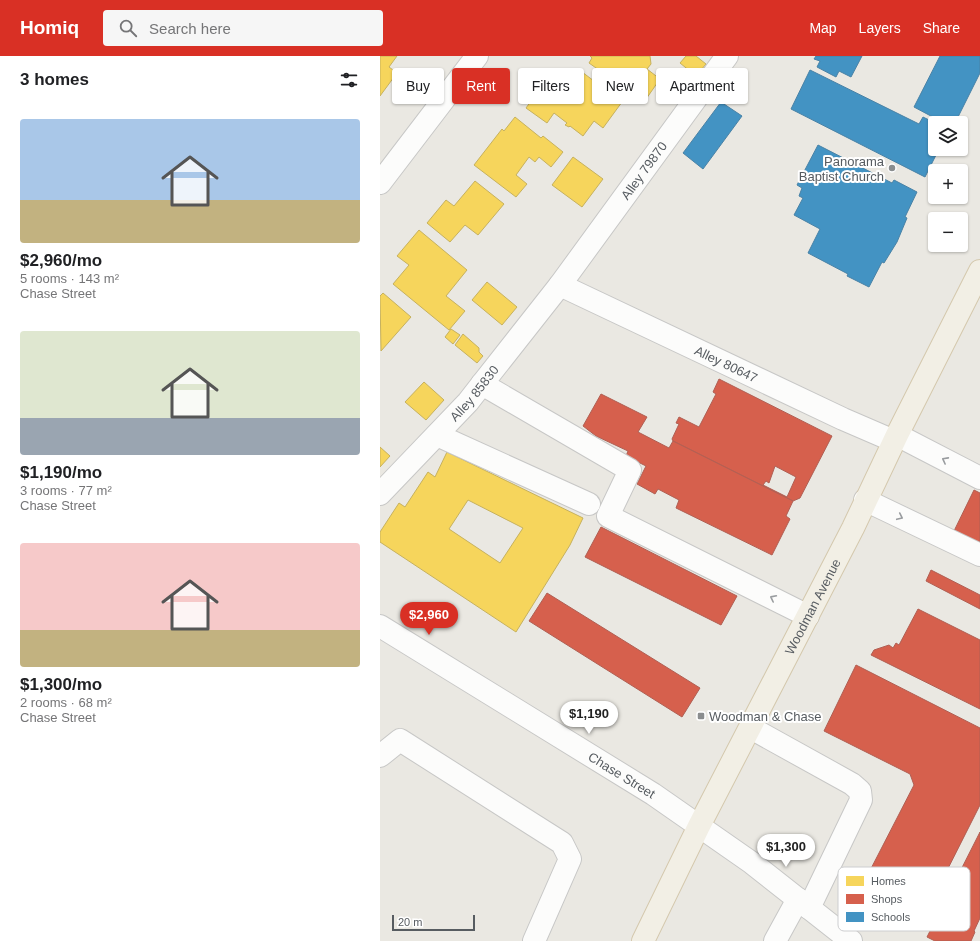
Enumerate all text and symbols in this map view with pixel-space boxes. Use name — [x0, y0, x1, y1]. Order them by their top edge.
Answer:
search box — [103, 10, 383, 46]
text: Homiq — [20, 17, 79, 38]
icon: search — [117, 17, 139, 39]
text: Search here — [149, 20, 231, 37]
text: Map — [809, 20, 837, 36]
text: Layers — [859, 20, 901, 36]
text: Share — [923, 20, 960, 36]
chip: Buy — [392, 68, 444, 104]
chip: Rent — [452, 68, 510, 104]
chip: Filters — [518, 68, 584, 104]
chip: New — [592, 68, 648, 104]
chip: Apartment — [656, 68, 748, 104]
icon: filters — [338, 69, 360, 91]
text: 3 homes — [20, 70, 89, 89]
map controls — [928, 116, 968, 252]
button: layers — [928, 116, 968, 156]
street label: Alley 79870 — [618, 139, 670, 203]
icon: home — [154, 145, 226, 217]
place label: Panorama Baptist Church — [799, 154, 885, 184]
marker: Panorama Baptist Church — [887, 163, 897, 173]
button: + — [928, 164, 968, 204]
button: − — [928, 212, 968, 252]
text: $2,960/mo — [20, 251, 102, 270]
text: 5 rooms · 143 m² — [20, 271, 119, 286]
text: Chase Street — [20, 286, 96, 301]
street label: Alley 80647 — [692, 343, 760, 386]
icon: home — [154, 357, 226, 429]
street label: Alley 85830 — [447, 362, 502, 424]
one-way arrow — [942, 457, 950, 465]
text: $1,190/mo — [20, 463, 102, 482]
text: 3 rooms · 77 m² — [20, 483, 112, 498]
text: Chase Street — [20, 498, 96, 513]
one-way arrow — [896, 512, 904, 520]
street label: Woodman Avenue — [782, 556, 844, 657]
icon: home — [154, 569, 226, 641]
one-way arrow — [770, 595, 777, 603]
pin: $2,960 — [396, 602, 462, 636]
text: $2,960 — [409, 607, 449, 622]
text: $1,300/mo — [20, 675, 102, 694]
text: 2 rooms · 68 m² — [20, 695, 112, 710]
pin: $1,190 — [556, 701, 622, 735]
text: $1,190 — [569, 706, 609, 721]
place label: Woodman & Chase — [709, 709, 822, 724]
text: Chase Street — [20, 710, 96, 725]
marker: Woodman & Chase — [696, 711, 706, 721]
street label: Chase Street — [585, 749, 658, 802]
pin: $1,300 — [753, 834, 819, 868]
text: $1,300 — [766, 839, 806, 854]
legend — [838, 867, 970, 931]
text: Homes — [871, 875, 906, 887]
text: Shops — [871, 893, 903, 905]
text: Schools — [871, 911, 911, 923]
scale bar — [392, 913, 475, 932]
text: 20 m — [398, 916, 422, 928]

